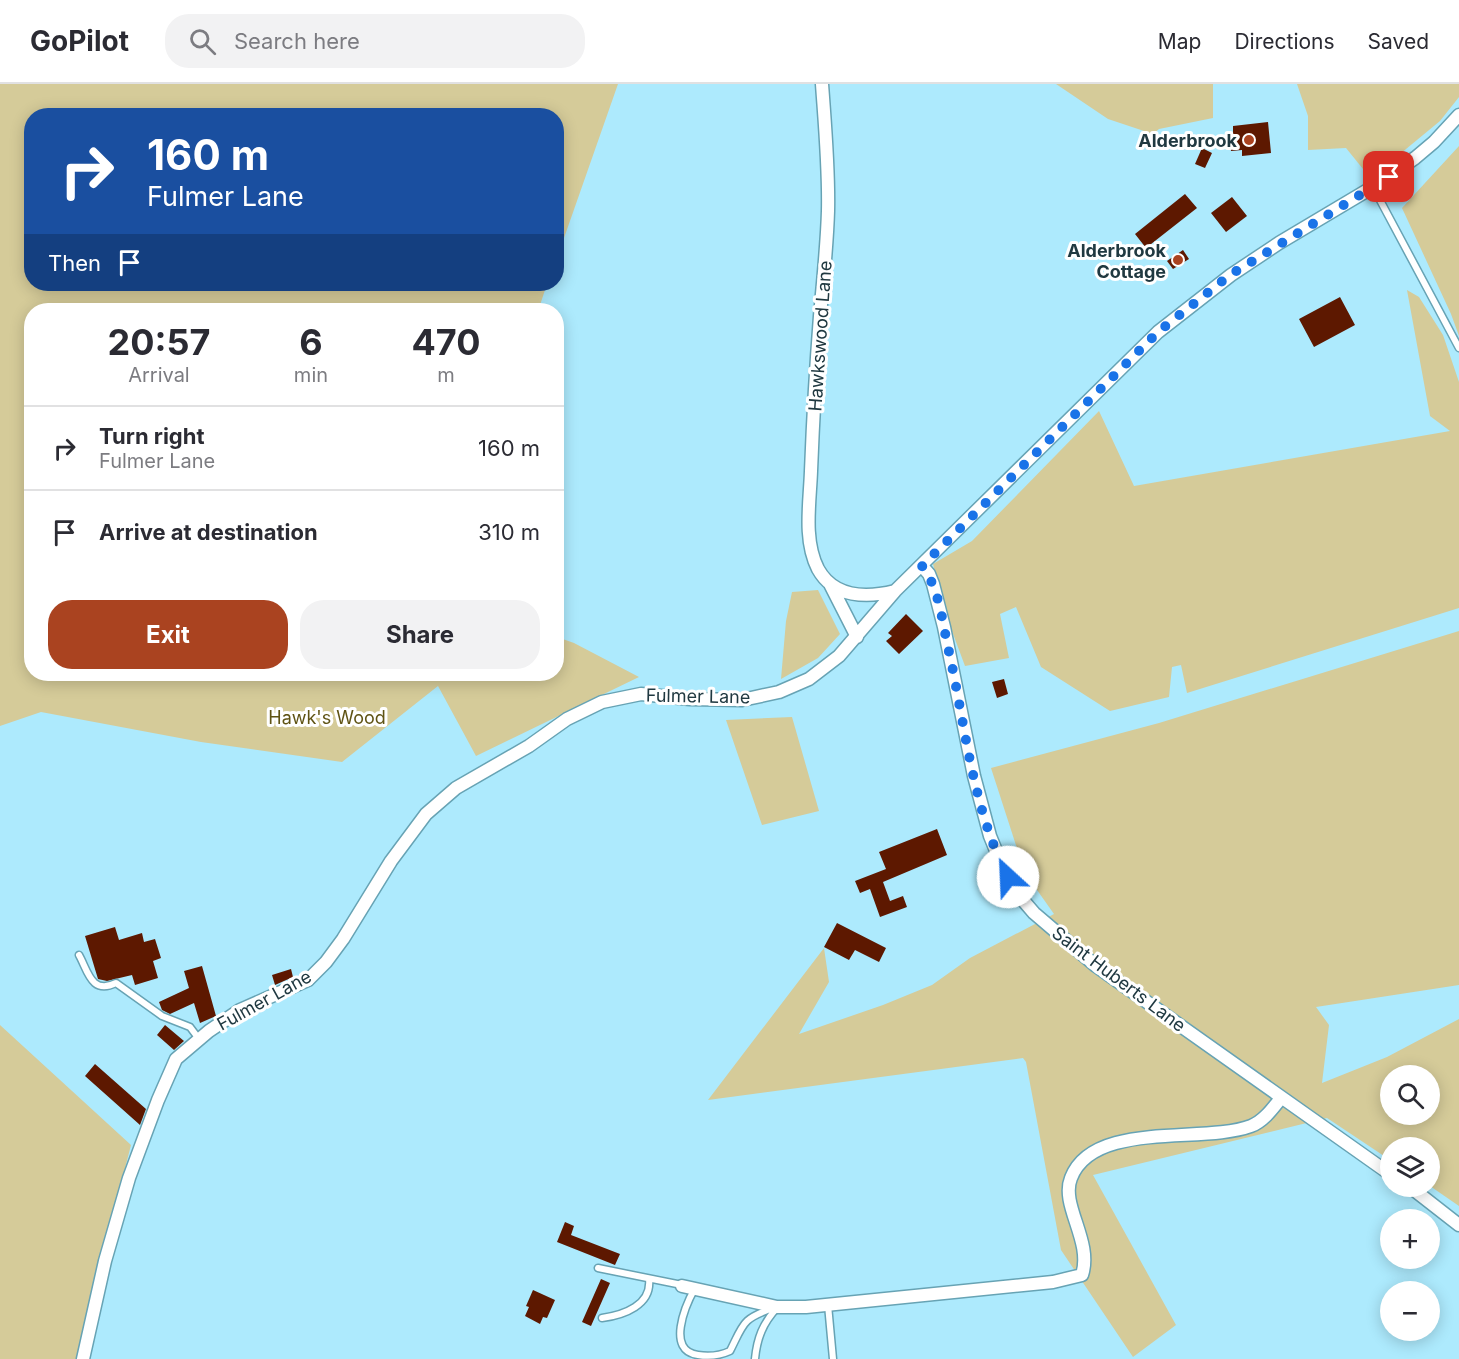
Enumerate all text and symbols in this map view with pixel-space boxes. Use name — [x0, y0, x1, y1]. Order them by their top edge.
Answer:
search box — [165, 14, 585, 68]
text: GoPilot — [30, 24, 129, 58]
icon: search — [186, 25, 219, 58]
text: Search here — [234, 28, 360, 54]
text: Map — [1158, 29, 1201, 54]
text: Directions — [1234, 29, 1335, 54]
text: Saved — [1368, 29, 1429, 54]
text: 160 m — [147, 129, 269, 180]
place label: Alderbrook — [1138, 130, 1238, 151]
icon: right — [48, 132, 126, 210]
marker: Alderbrook — [1242, 133, 1256, 147]
pin — [1363, 151, 1414, 202]
icon: arrive — [1372, 160, 1405, 193]
text: Fulmer Lane — [147, 180, 304, 213]
place label: Alderbrook Cottage — [1067, 240, 1167, 282]
icon: arrive — [113, 246, 146, 279]
text: Then — [48, 250, 101, 276]
marker: Alderbrook Cottage — [1171, 253, 1185, 267]
street label: Hawkswood Lane — [804, 260, 836, 412]
text: 20:57 — [107, 320, 210, 364]
text: 6 — [299, 320, 323, 364]
text: 470 — [412, 320, 481, 364]
text: Arrival — [128, 363, 190, 387]
text: min — [294, 363, 328, 387]
text: m — [437, 363, 455, 387]
text: Turn right — [99, 423, 205, 449]
icon: right — [48, 432, 81, 465]
text: 160 m — [478, 435, 540, 461]
text: Fulmer Lane — [99, 449, 215, 473]
icon: arrive — [48, 516, 81, 549]
text: Arrive at destination — [99, 519, 318, 545]
text: 310 m — [478, 519, 540, 545]
button: Exit — [48, 600, 288, 669]
button: Share — [300, 600, 540, 669]
street label: Fulmer Lane — [646, 685, 750, 707]
park label: Hawk's Wood — [268, 707, 386, 728]
position arrow — [976, 845, 1040, 909]
street label: Saint Huberts Lane — [1048, 922, 1190, 1036]
street label: Fulmer Lane — [213, 965, 315, 1035]
map controls — [1380, 1065, 1440, 1341]
button: search — [1380, 1065, 1440, 1125]
button: layers — [1380, 1137, 1440, 1197]
button: + — [1380, 1209, 1440, 1269]
button: − — [1380, 1281, 1440, 1341]

